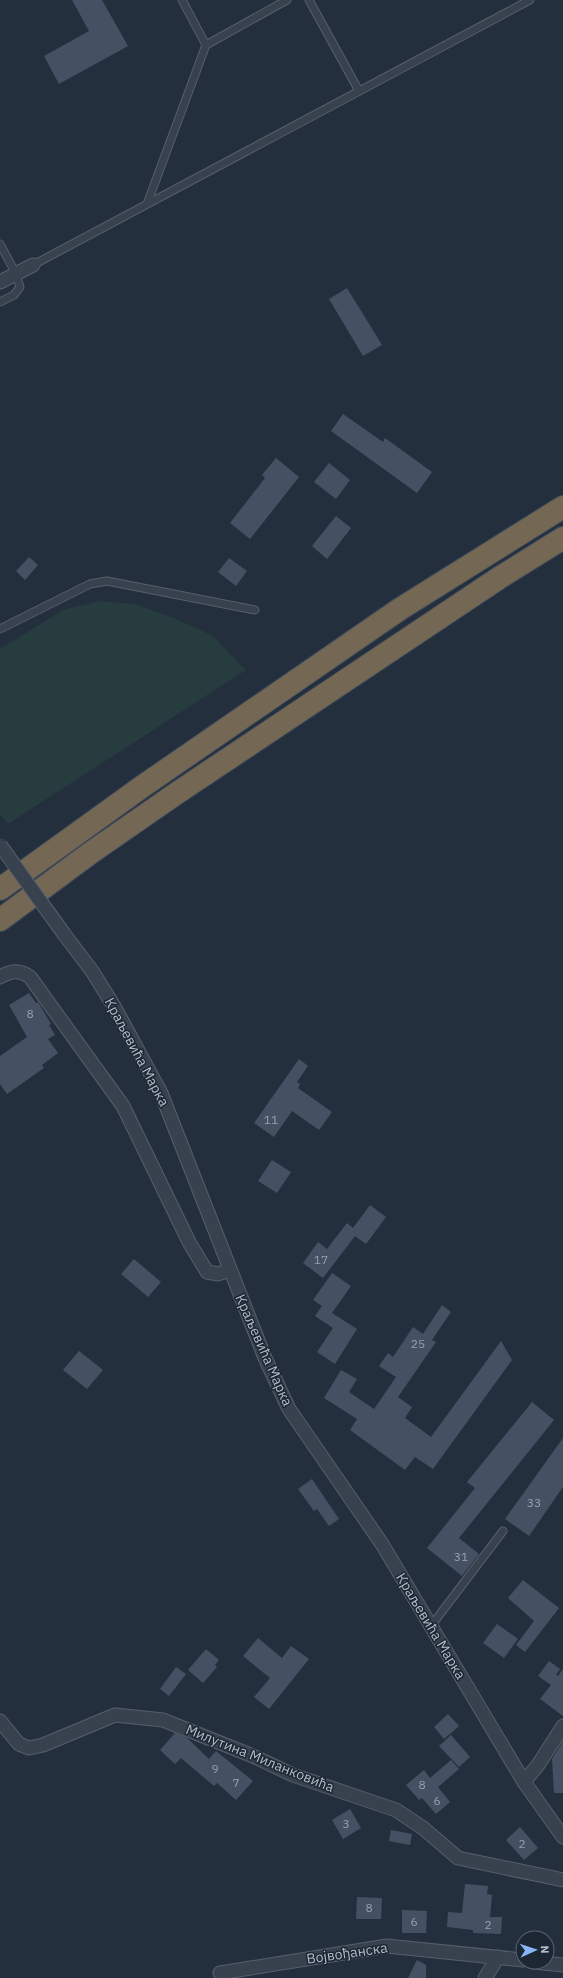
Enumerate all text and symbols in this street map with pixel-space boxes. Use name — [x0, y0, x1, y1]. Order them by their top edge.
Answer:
street label: Краљевића Марка — [101, 994, 174, 1110]
house number: 8 — [26, 1006, 34, 1021]
house number: 11 — [264, 1112, 278, 1127]
house number: 17 — [314, 1252, 328, 1267]
street label: Краљевића Марка — [231, 1291, 297, 1409]
house number: 25 — [411, 1336, 425, 1351]
house number: 33 — [527, 1495, 541, 1510]
house number: 31 — [454, 1549, 468, 1564]
street label: Краљевића Марка — [392, 1570, 470, 1683]
street label: Милутина Миланковића — [183, 1720, 337, 1796]
house number: 9 — [211, 1761, 219, 1776]
house number: 7 — [232, 1775, 240, 1790]
house number: 8 — [418, 1777, 426, 1792]
house number: 6 — [433, 1793, 441, 1808]
house number: 3 — [342, 1816, 350, 1831]
house number: 2 — [518, 1836, 526, 1851]
house number: 8 — [365, 1900, 373, 1915]
house number: 6 — [410, 1914, 418, 1929]
house number: 2 — [484, 1917, 492, 1932]
north arrow — [515, 1930, 555, 1970]
street label: Војвођанска — [305, 1938, 389, 1968]
text: N — [538, 1945, 552, 1954]

